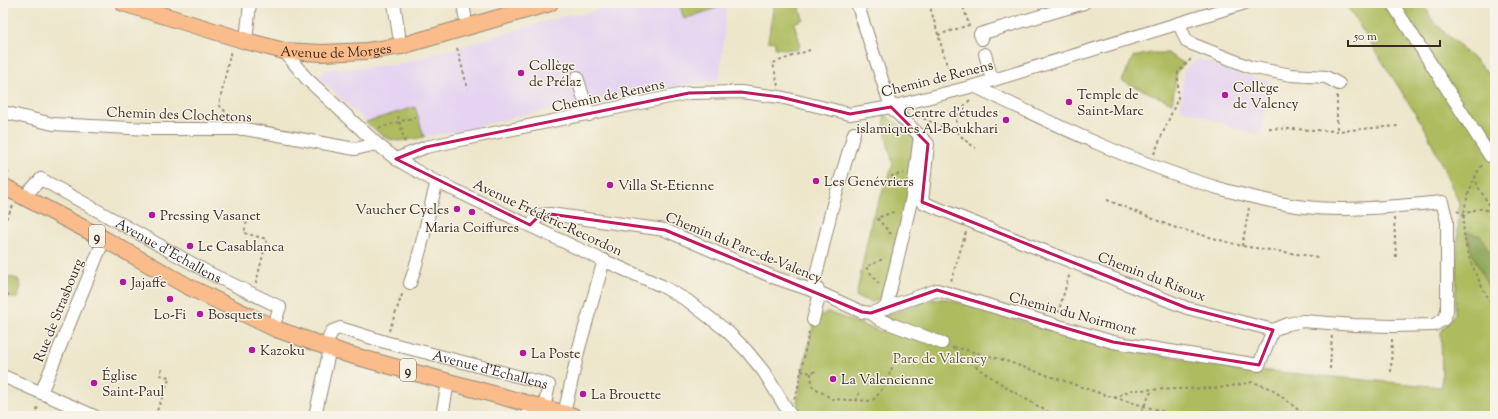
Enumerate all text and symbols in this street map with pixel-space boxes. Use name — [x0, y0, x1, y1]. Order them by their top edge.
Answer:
scale bar — [1348, 22, 1440, 48]
text: 50 m — [1353, 28, 1377, 46]
street label: Avenue de Morges — [280, 40, 393, 65]
street label: Chemin de Renens — [879, 56, 995, 104]
place label: Collège de Prélaz — [529, 57, 581, 93]
marker: Collège de Prélaz — [516, 68, 526, 78]
street label: Chemin de Renens — [550, 75, 667, 119]
place label: Collège de Valency — [1233, 79, 1299, 115]
place label: Temple de Saint-Marc — [1077, 86, 1144, 122]
marker: Collège de Valency — [1220, 90, 1230, 100]
marker: Temple de Saint-Marc — [1064, 97, 1074, 107]
street label: Chemin des Clochetons — [106, 103, 252, 129]
place label: Centre d'études islamiques Al-Boukhari — [856, 104, 998, 140]
marker: Centre d'études islamiques Al-Boukhari — [1001, 115, 1011, 125]
place label: Les Genévriers — [824, 173, 914, 193]
street label: Avenue Frédéric-Recordon — [469, 175, 625, 262]
marker: Les Genévriers — [811, 176, 821, 186]
place label: Villa St-Etienne — [618, 177, 714, 197]
marker: Villa St-Etienne — [605, 180, 615, 190]
place label: Vaucher Cycles — [355, 201, 449, 221]
marker: Vaucher Cycles — [452, 204, 462, 214]
place label: Pressing Vasanet — [160, 207, 261, 227]
marker: Maria Coiffures — [467, 207, 477, 217]
street label: Chemin du Parc-de-Valency — [662, 208, 825, 289]
marker: Pressing Vasanet — [147, 210, 157, 220]
street label: Avenue d'Echallens — [111, 214, 224, 290]
place label: Maria Coiffures — [425, 219, 519, 239]
road number: 9 — [89, 225, 105, 247]
place label: Le Casablanca — [198, 238, 285, 258]
marker: Le Casablanca — [185, 241, 195, 251]
street label: Chemin du Risoux — [1094, 248, 1209, 308]
street label: Rue de Strasbourg — [30, 256, 90, 366]
place label: Jajaffe — [130, 274, 166, 294]
marker: Jajaffe — [118, 277, 128, 287]
street label: Chemin du Noirmont — [1006, 288, 1139, 342]
marker: Lo-Fi — [165, 294, 175, 304]
place label: Lo-Fi — [154, 306, 186, 326]
place label: Bosquets — [208, 306, 262, 326]
marker: Bosquets — [195, 309, 205, 319]
place label: Kazoku — [260, 342, 305, 362]
marker: Kazoku — [247, 345, 257, 355]
place label: La Poste — [531, 345, 581, 365]
street label: Avenue d'Echallens — [430, 347, 550, 396]
marker: La Poste — [518, 348, 528, 358]
park label: Parc de Valency — [893, 350, 987, 370]
road number: 9 — [400, 359, 416, 381]
place label: Église Saint-Paul — [102, 367, 164, 403]
place label: La Valencienne — [841, 371, 934, 391]
marker: La Valencienne — [828, 374, 838, 384]
marker: Église Saint-Paul — [89, 378, 99, 388]
place label: La Brouette — [591, 386, 661, 406]
marker: La Brouette — [578, 389, 588, 399]

